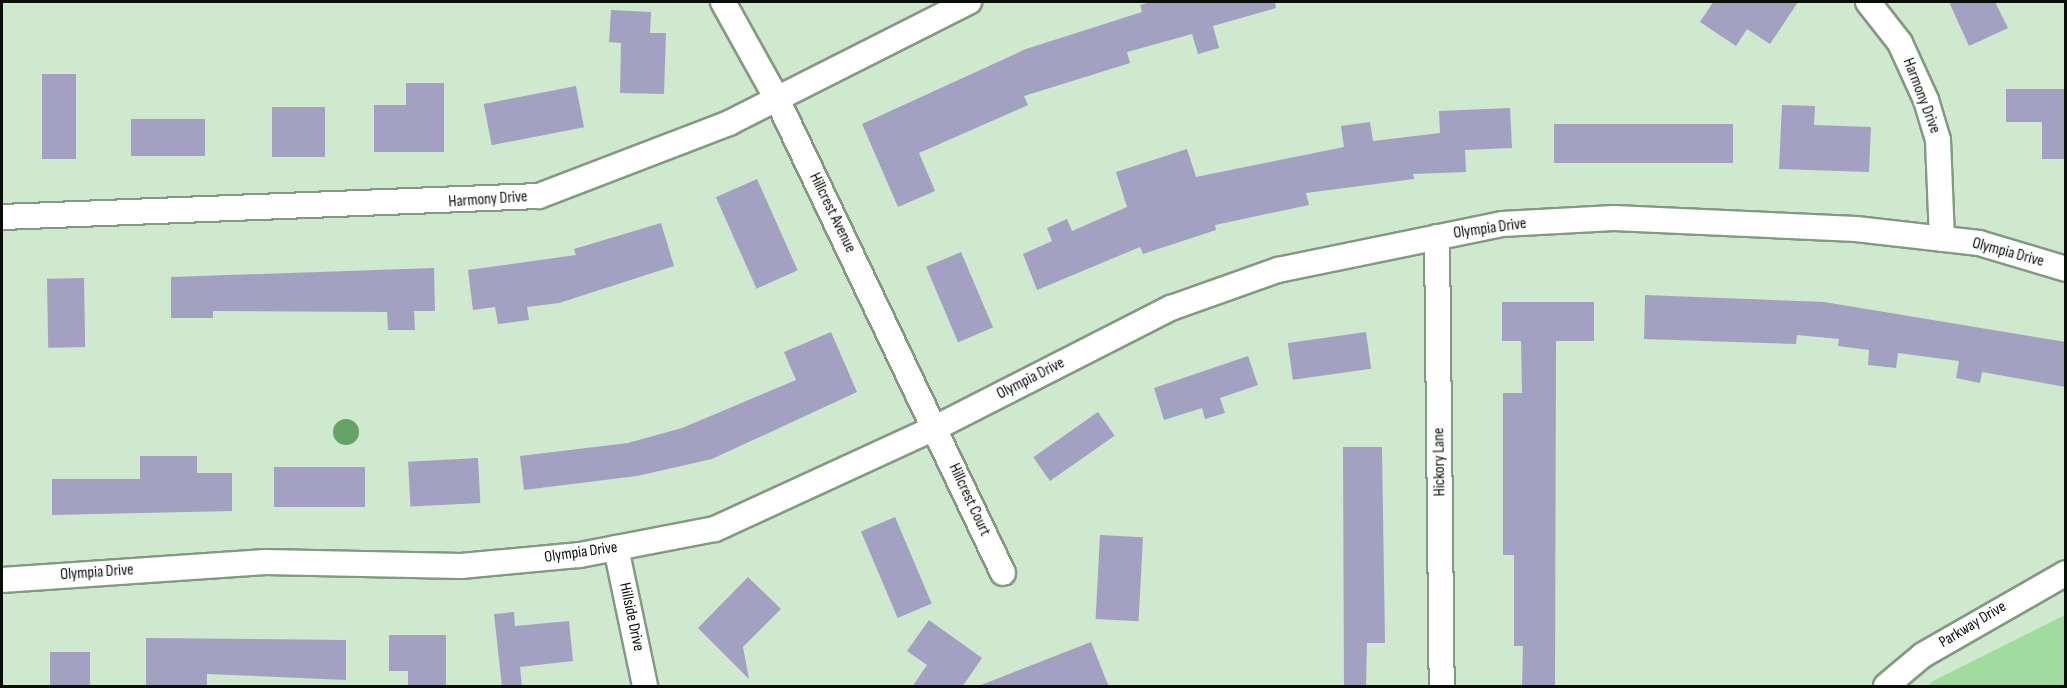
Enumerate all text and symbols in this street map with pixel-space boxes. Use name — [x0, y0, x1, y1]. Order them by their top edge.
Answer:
street label: Harmony Drive — [1898, 56, 1944, 136]
street label: Hillcrest Avenue — [804, 170, 860, 256]
street label: Harmony Drive — [448, 188, 528, 212]
street label: Olympia Drive — [1452, 214, 1528, 244]
street label: Olympia Drive — [1970, 234, 2046, 272]
street label: Olympia Drive — [994, 354, 1068, 404]
street label: Hickory Lane — [1430, 427, 1450, 497]
street label: Hillcrest Court — [944, 461, 994, 539]
street label: Olympia Drive — [543, 538, 619, 568]
street label: Olympia Drive — [60, 561, 134, 585]
street label: Hillside Drive — [614, 581, 648, 653]
street label: Parkway Drive — [1936, 597, 2010, 653]

